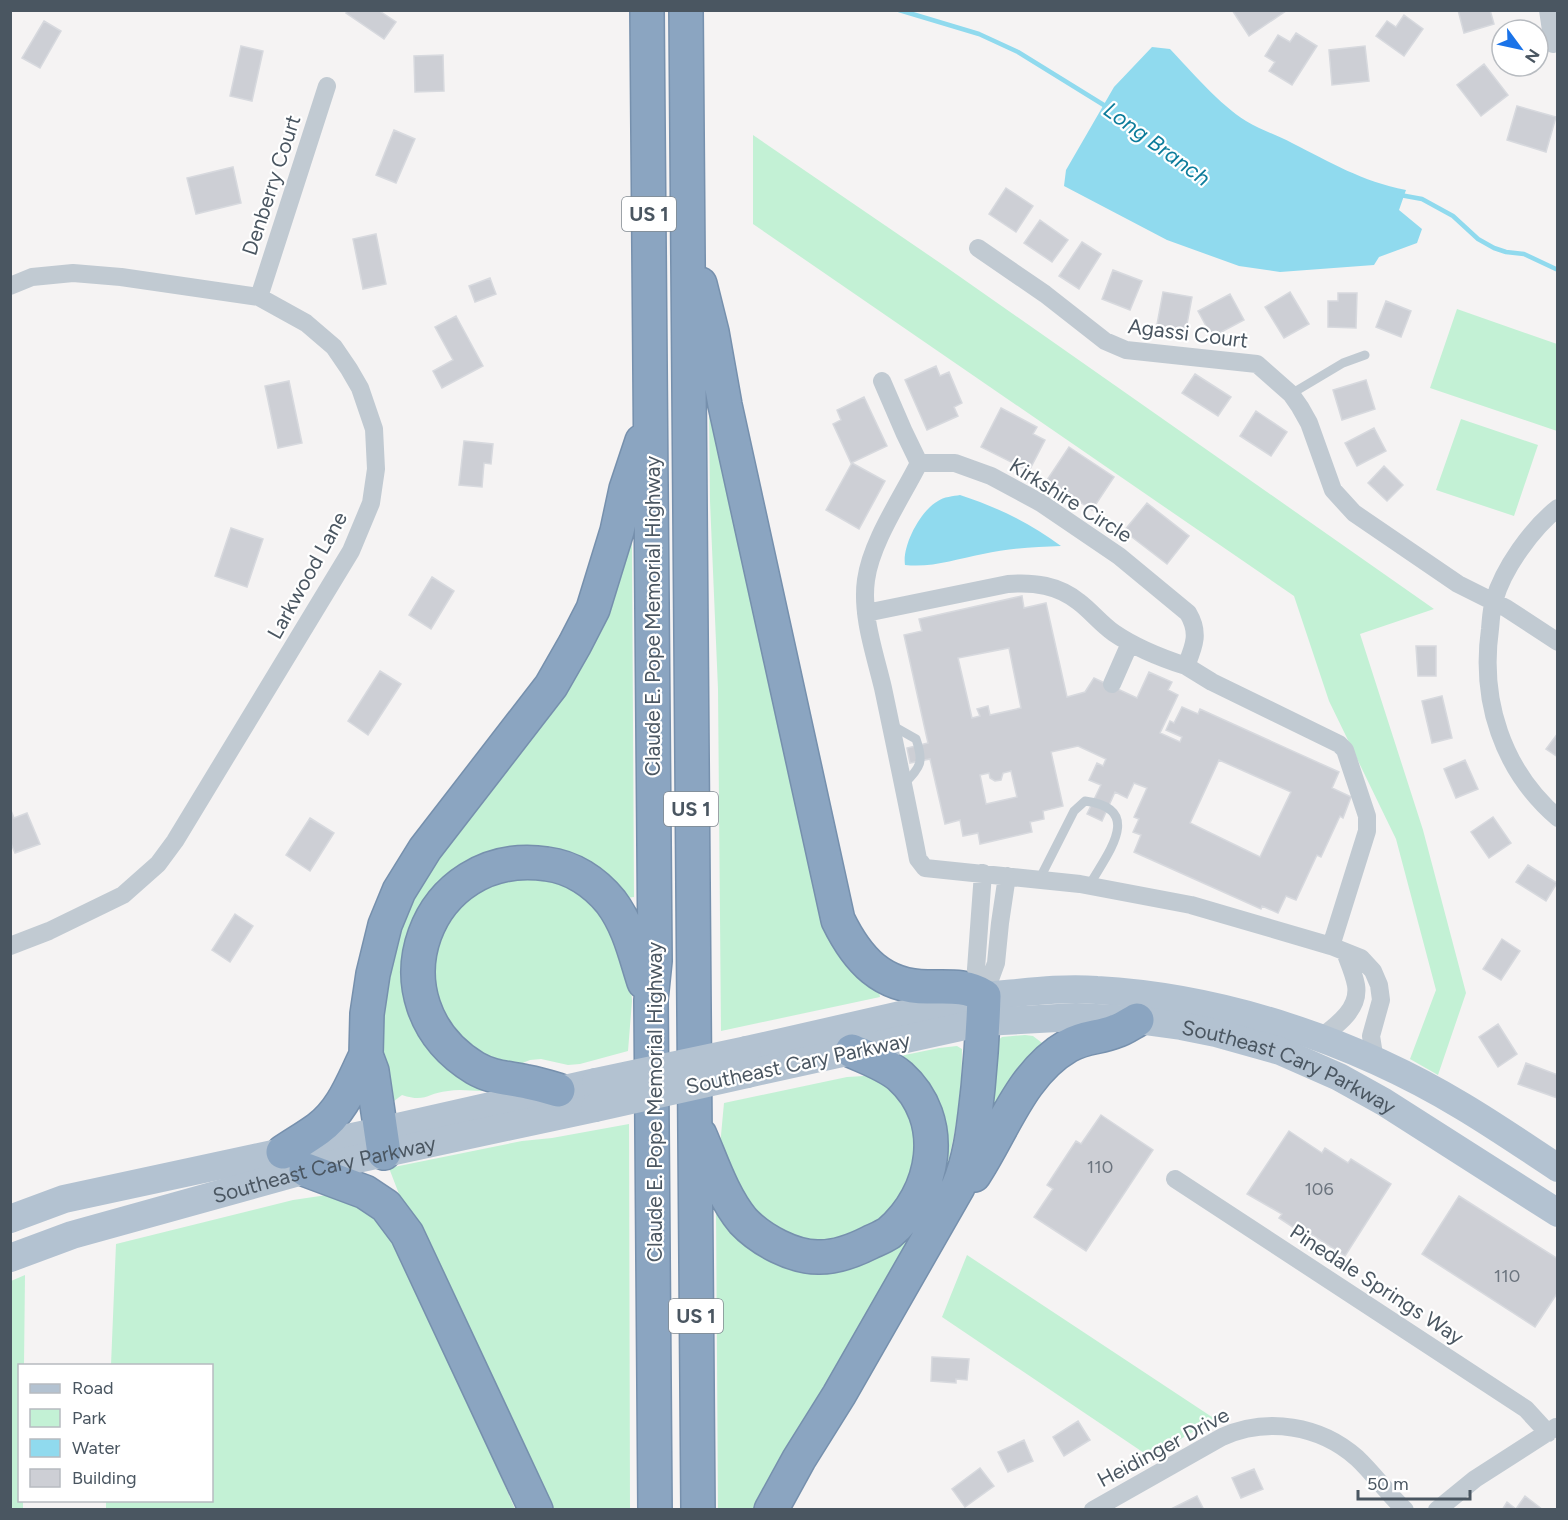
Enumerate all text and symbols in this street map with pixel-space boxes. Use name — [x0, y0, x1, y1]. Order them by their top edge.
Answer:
north arrow — [1490, 18, 1550, 78]
text: N — [1521, 46, 1543, 66]
water label: Long Branch — [1098, 96, 1216, 192]
street label: Denberry Court — [237, 112, 305, 258]
road number: US 1 — [622, 197, 676, 231]
street label: Agassi Court — [1127, 313, 1250, 353]
street label: Kirkshire Circle — [1005, 452, 1137, 548]
street label: Claude E. Pope Memorial Highway — [640, 456, 665, 776]
street label: Larkwood Lane — [262, 507, 352, 643]
road number: US 1 — [664, 792, 718, 826]
street label: Claude E. Pope Memorial Highway — [642, 942, 667, 1262]
street label: Southeast Cary Parkway — [1180, 1014, 1401, 1119]
street label: Southeast Cary Parkway — [684, 1027, 912, 1099]
street label: Southeast Cary Parkway — [210, 1130, 438, 1208]
house number: 110 — [1087, 1156, 1113, 1178]
house number: 106 — [1304, 1178, 1334, 1200]
street label: Pinedale Springs Way — [1286, 1219, 1468, 1349]
house number: 110 — [1494, 1265, 1520, 1287]
road number: US 1 — [669, 1299, 723, 1333]
legend — [18, 1364, 213, 1502]
text: Road — [72, 1377, 113, 1399]
street label: Heidinger Drive — [1093, 1402, 1233, 1492]
text: Park — [72, 1407, 107, 1429]
text: Water — [72, 1437, 120, 1459]
scale bar — [1358, 1463, 1470, 1501]
text: Building — [72, 1467, 137, 1489]
text: 50 m — [1367, 1473, 1409, 1495]

